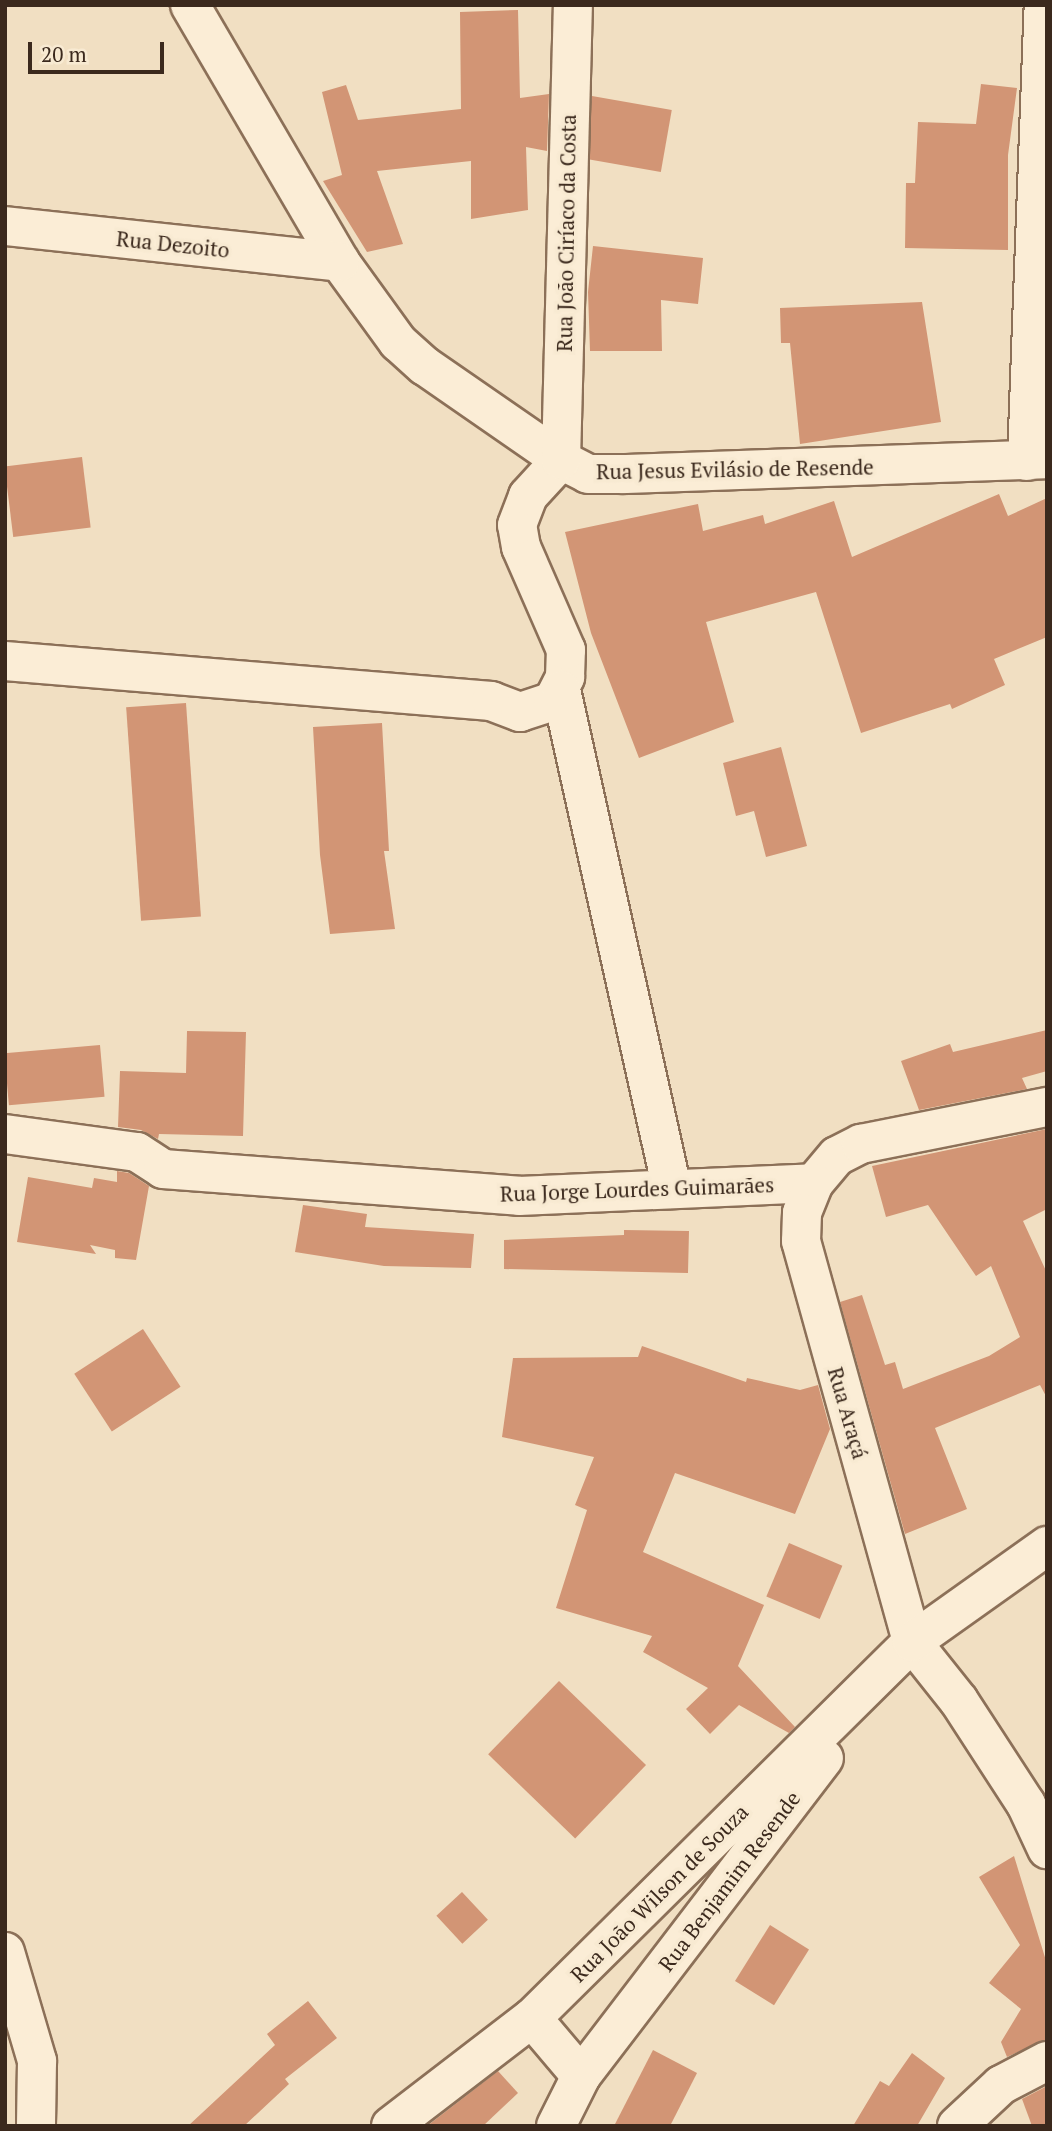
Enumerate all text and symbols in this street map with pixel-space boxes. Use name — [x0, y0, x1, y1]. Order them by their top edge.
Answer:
scale bar — [32, 28, 168, 72]
text: 20 m — [41, 40, 87, 68]
street label: Rua João Ciríaco da Costa — [551, 114, 581, 352]
street label: Rua Dezoito — [115, 226, 231, 262]
street label: Rua Jesus Evilásio de Resende — [596, 454, 874, 484]
street label: Rua Jorge Lourdes Guimarães — [500, 1172, 774, 1206]
street label: Rua Araçá — [823, 1364, 873, 1462]
street label: Rua Benjamim Resende — [653, 1786, 805, 1976]
street label: Rua João Wilson de Souza — [565, 1799, 753, 1987]

